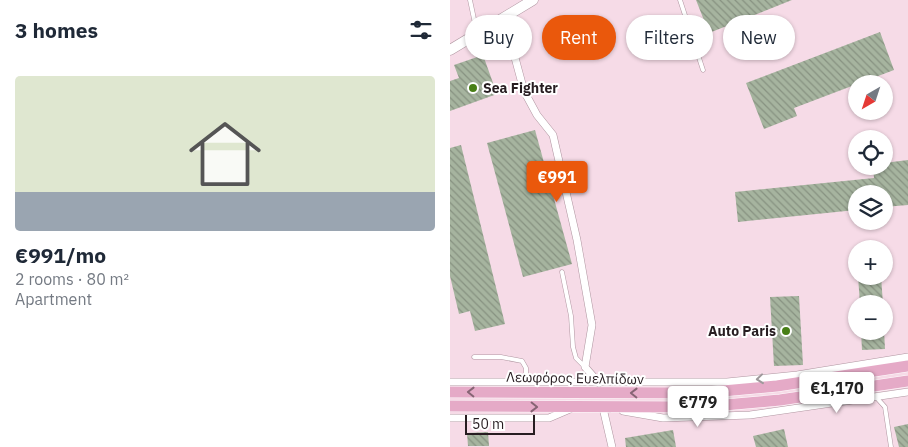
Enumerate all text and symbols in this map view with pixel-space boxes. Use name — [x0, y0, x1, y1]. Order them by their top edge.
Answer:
chip: Buy — [465, 15, 532, 60]
chip: Rent — [542, 15, 616, 60]
chip: Filters — [626, 15, 713, 60]
chip: New — [723, 15, 795, 60]
text: 3 homes — [15, 16, 98, 44]
icon: filters — [407, 16, 435, 44]
north arrow — [848, 75, 892, 120]
map controls — [848, 75, 893, 340]
place label: Sea Fighter — [483, 79, 558, 97]
marker: Sea Fighter — [467, 82, 479, 94]
icon: home — [180, 109, 270, 199]
button: locate — [848, 130, 893, 175]
pin: €991 — [527, 160, 587, 203]
text: €991 — [538, 167, 576, 187]
button: layers — [848, 185, 893, 230]
button: + — [848, 240, 893, 285]
text: €991/mo — [15, 241, 106, 269]
text: 2 rooms · 80 m² — [15, 269, 129, 289]
text: Apartment — [15, 289, 92, 309]
button: − — [848, 295, 893, 340]
place label: Auto Paris — [708, 322, 776, 340]
marker: Auto Paris — [780, 325, 792, 337]
street label: Λεωφόρος Ευελπίδων — [506, 368, 644, 388]
pin: €1,170 — [796, 372, 878, 414]
one-way arrow — [755, 373, 763, 384]
text: €1,170 — [810, 378, 864, 398]
pin: €779 — [668, 386, 728, 428]
one-way arrow — [467, 387, 474, 397]
one-way arrow — [629, 388, 637, 398]
text: €779 — [679, 392, 717, 412]
one-way arrow — [530, 402, 538, 412]
scale bar — [465, 412, 535, 435]
text: 50 m — [472, 415, 504, 433]

